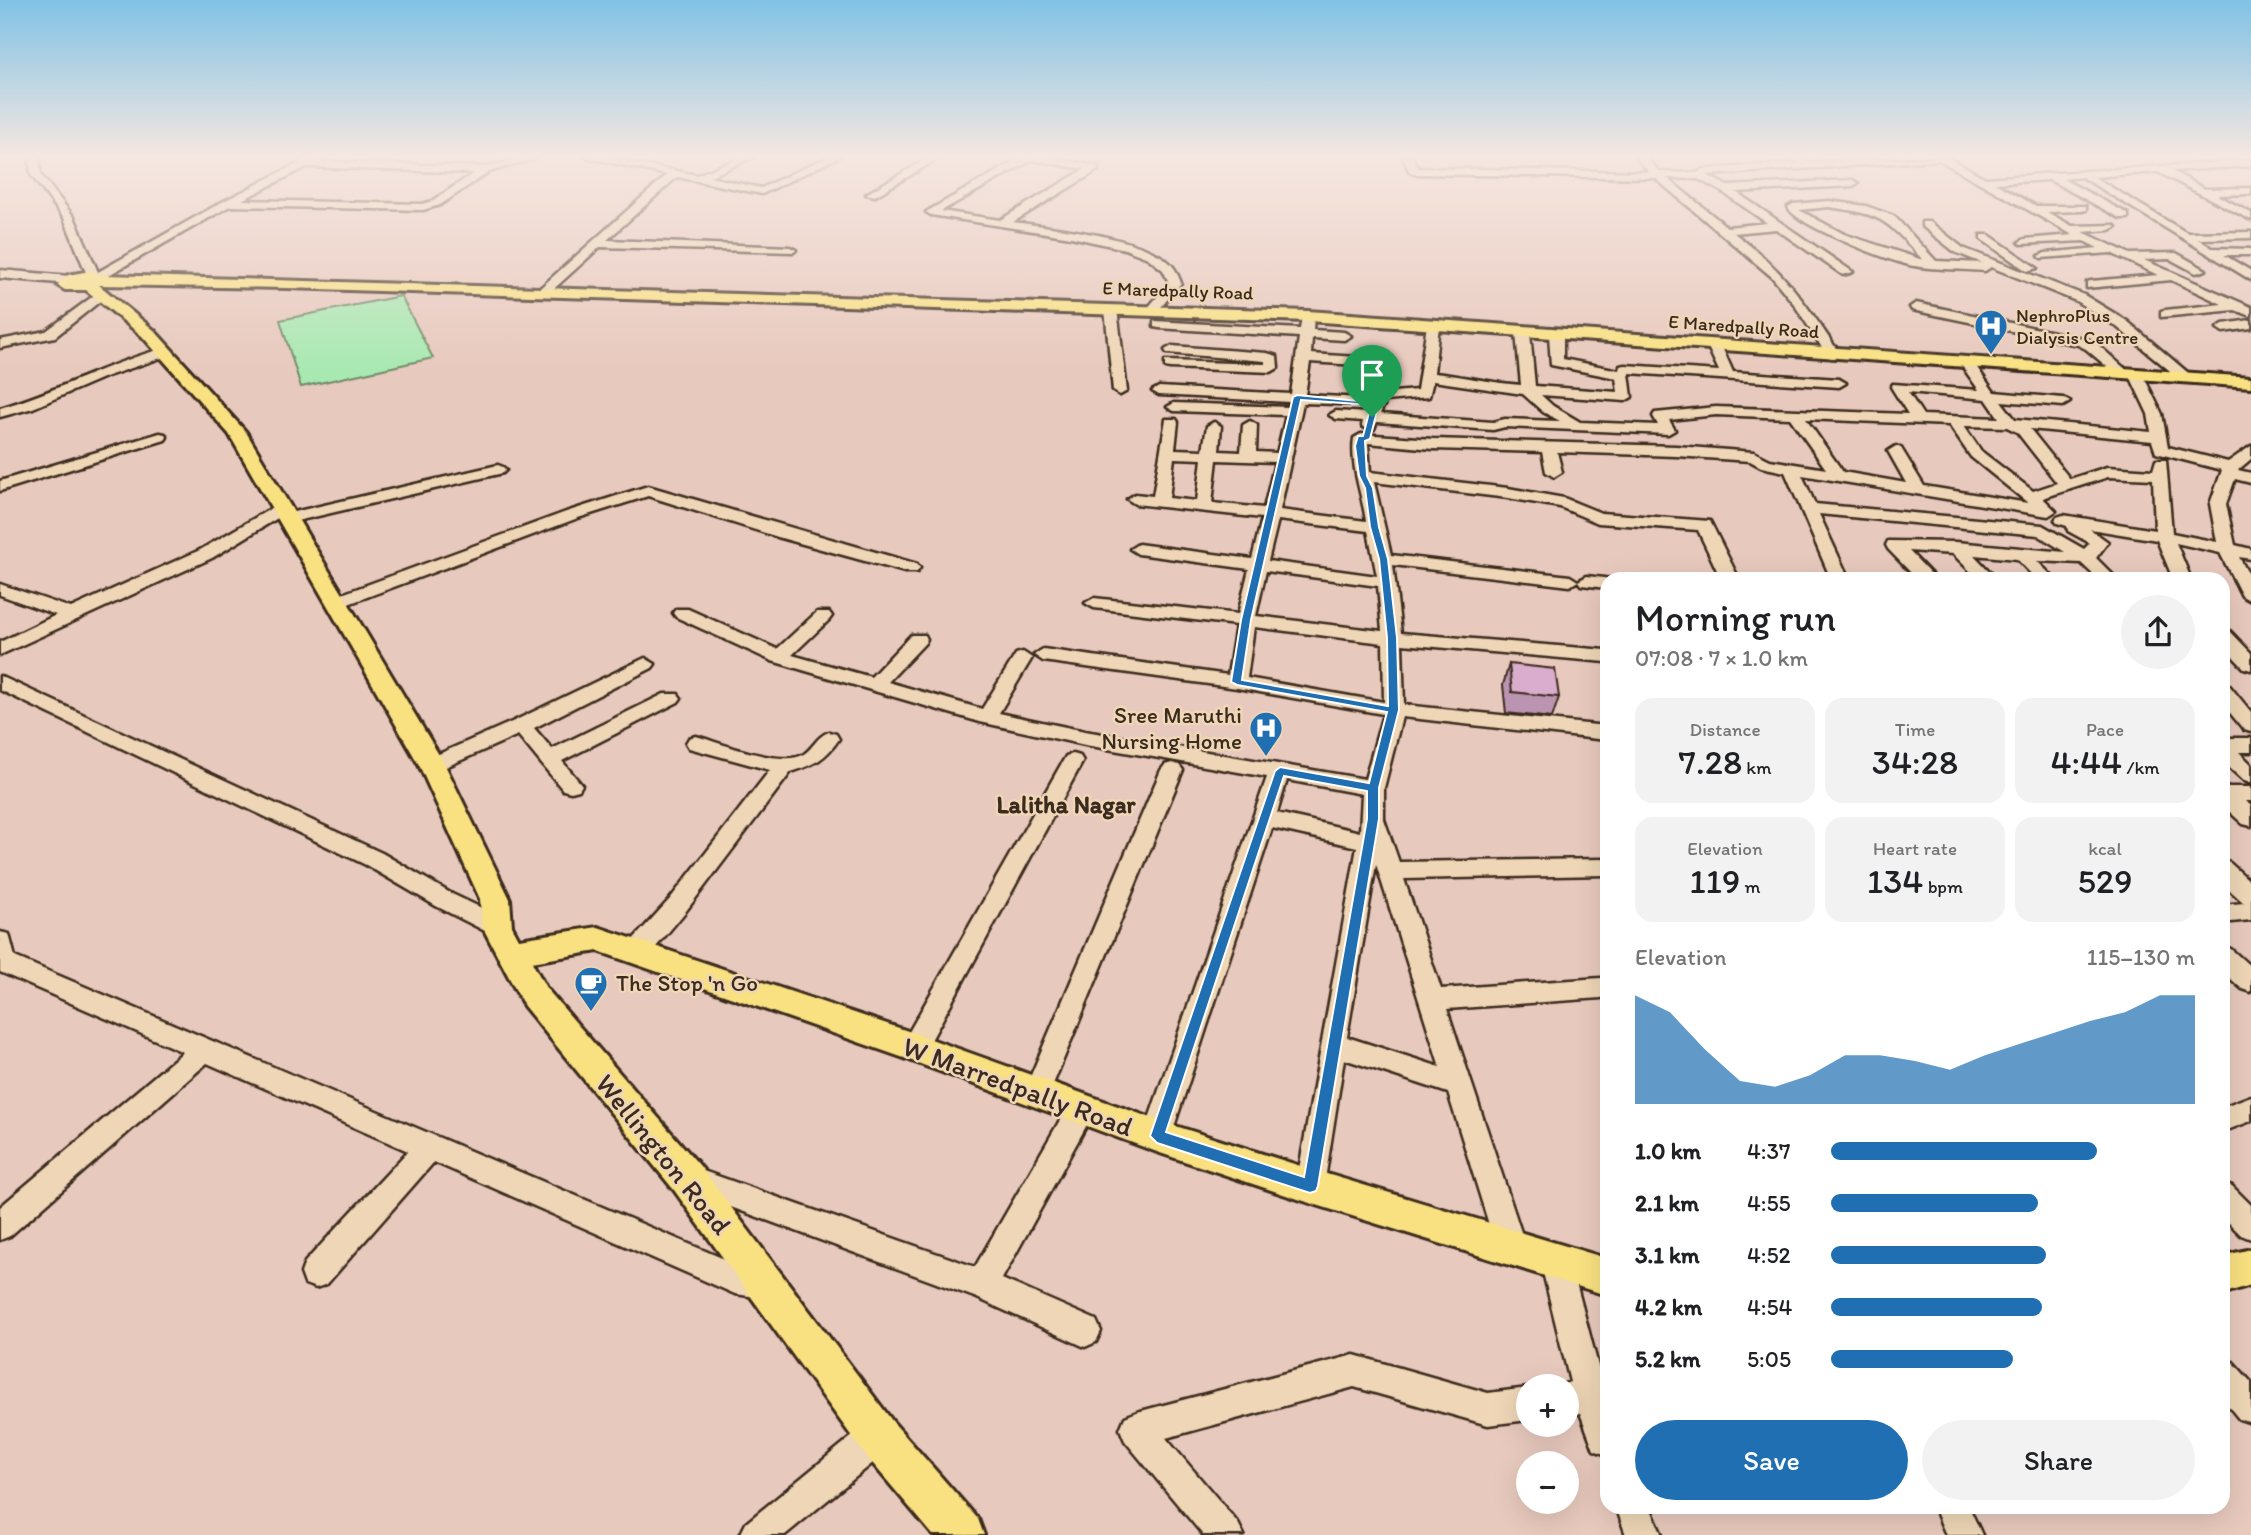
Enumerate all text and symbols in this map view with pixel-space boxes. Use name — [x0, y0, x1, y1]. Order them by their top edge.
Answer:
street label: E Maredpally Road — [1102, 276, 1254, 305]
place label: NephroPlus Dialysis Centre — [2016, 304, 2138, 349]
hospital icon: NephroPlus Dialysis Centre — [1972, 307, 2010, 356]
street label: E Maredpally Road — [1668, 310, 1821, 343]
pin — [1342, 345, 1402, 417]
icon: arrive — [1353, 356, 1391, 394]
text: Morning run — [1635, 595, 1836, 641]
button: share — [2121, 595, 2195, 669]
text: 07:08 · 7 × 1.0 km — [1635, 644, 1808, 672]
place label: Sree Maruthi Nursing Home — [1101, 701, 1242, 755]
hospital icon: Sree Maruthi Nursing Home — [1247, 709, 1285, 758]
text: Distance — [1689, 718, 1761, 741]
text: Time — [1895, 718, 1935, 741]
text: Pace — [2086, 718, 2124, 741]
text: 7.28 — [1679, 741, 1742, 783]
text: 34:28 — [1872, 741, 1958, 783]
text: 4:44 — [2050, 741, 2122, 783]
text: km — [1742, 756, 1771, 779]
text: /km — [2122, 756, 2160, 779]
district label: Lalitha Nagar — [996, 790, 1136, 820]
text: Elevation — [1687, 837, 1763, 860]
text: Heart rate — [1873, 837, 1957, 860]
text: kcal — [2088, 837, 2122, 860]
text: 119 — [1689, 860, 1740, 902]
text: 134 — [1867, 860, 1923, 902]
text: 529 — [2077, 860, 2133, 902]
text: m — [1740, 875, 1761, 898]
text: bpm — [1923, 875, 1963, 898]
text: Elevation — [1635, 943, 1726, 971]
text: 115–130 m — [2087, 943, 2195, 971]
cafe icon: The Stop 'n Go — [572, 964, 610, 1013]
place label: The Stop 'n Go — [616, 969, 758, 997]
street label: W Marredpally Road — [898, 1029, 1138, 1143]
street label: Wellington Road — [589, 1067, 739, 1242]
text: 1.0 km — [1635, 1137, 1701, 1165]
text: 4:37 — [1747, 1137, 1790, 1165]
text: 2.1 km — [1635, 1189, 1699, 1217]
text: 4:55 — [1747, 1189, 1791, 1217]
text: 3.1 km — [1635, 1241, 1699, 1269]
text: 4:52 — [1747, 1241, 1791, 1269]
text: 4.2 km — [1635, 1293, 1702, 1321]
text: 4:54 — [1747, 1293, 1792, 1321]
text: 5.2 km — [1635, 1345, 1700, 1373]
text: 5:05 — [1747, 1345, 1791, 1373]
map controls — [1516, 1374, 1579, 1514]
button: + — [1516, 1374, 1579, 1437]
button: Save — [1635, 1420, 1908, 1500]
button: Share — [1922, 1420, 2195, 1500]
button: − — [1516, 1451, 1579, 1514]

